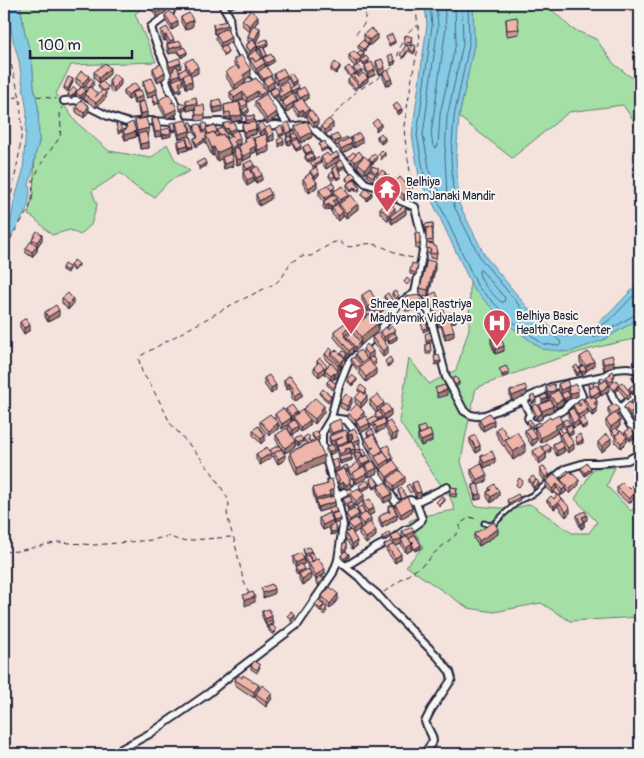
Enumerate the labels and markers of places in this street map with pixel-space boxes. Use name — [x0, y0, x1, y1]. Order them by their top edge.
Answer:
temple icon: Belhiya RamJanaki Mandir — [372, 174, 402, 213]
place label: Belhiya RamJanaki Mandir — [406, 175, 496, 204]
school or university icon: Shree Nepal Rastriya Madhyamik Vidyalaya — [336, 296, 366, 335]
place label: Shree Nepal Rastriya Madhyamik Vidyalaya — [370, 297, 472, 326]
hospital icon: Belhiya Basic Health Care Center — [482, 308, 512, 347]
place label: Belhiya Basic Health Care Center — [516, 309, 612, 338]

